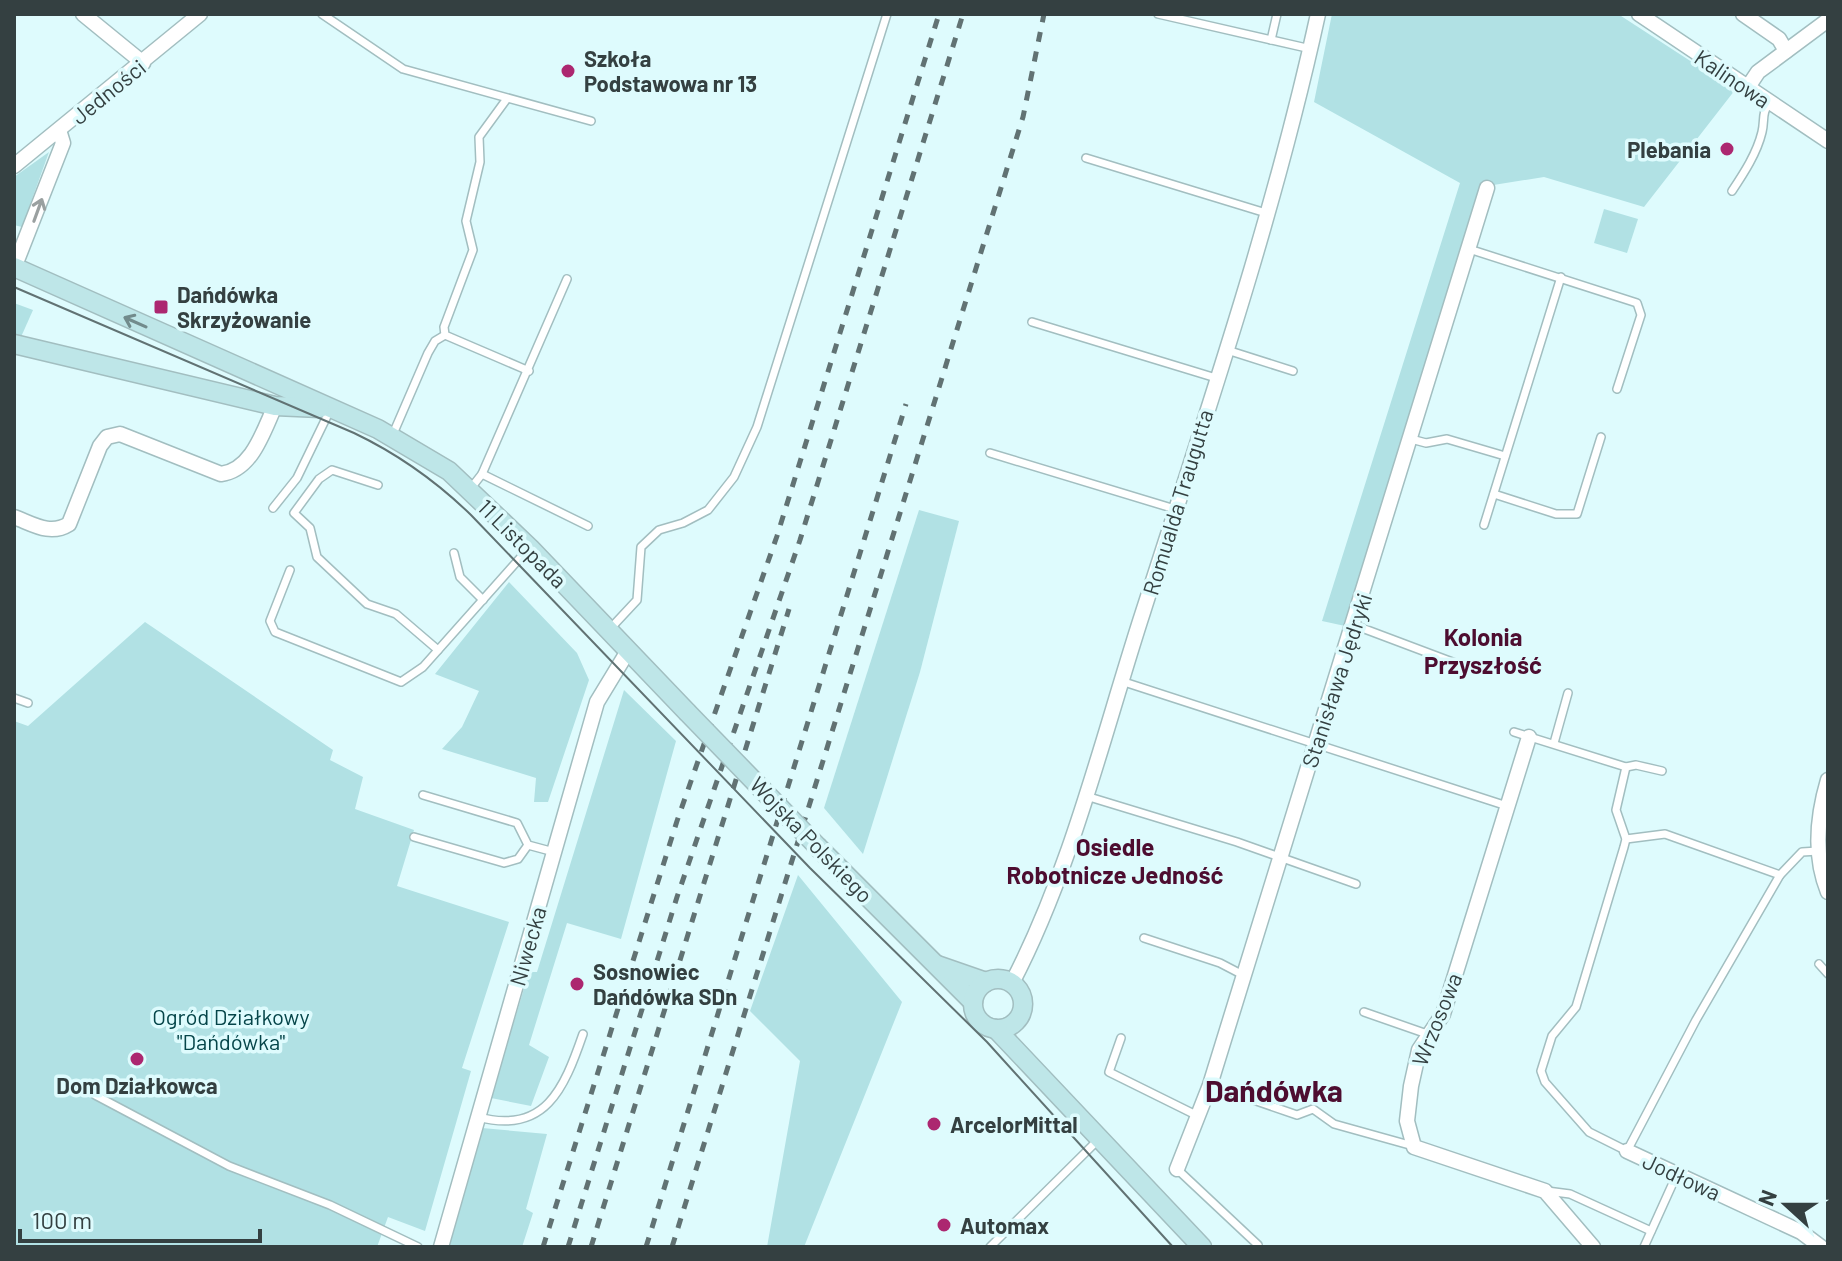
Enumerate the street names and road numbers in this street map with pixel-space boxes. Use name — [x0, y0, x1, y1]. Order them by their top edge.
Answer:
street label: Kalinowa — [1690, 43, 1776, 113]
street label: Jedności — [66, 53, 150, 129]
street label: Romualda Traugutta — [1136, 406, 1218, 598]
street label: 11 Listopada — [473, 493, 573, 593]
street label: Stanisława Jędryki — [1296, 589, 1376, 771]
street label: Wojska Polskiego — [745, 771, 879, 907]
street label: Niwecka — [503, 903, 551, 989]
street label: Wrzosowa — [1406, 969, 1466, 1069]
street label: Jodłowa — [1639, 1147, 1725, 1205]

